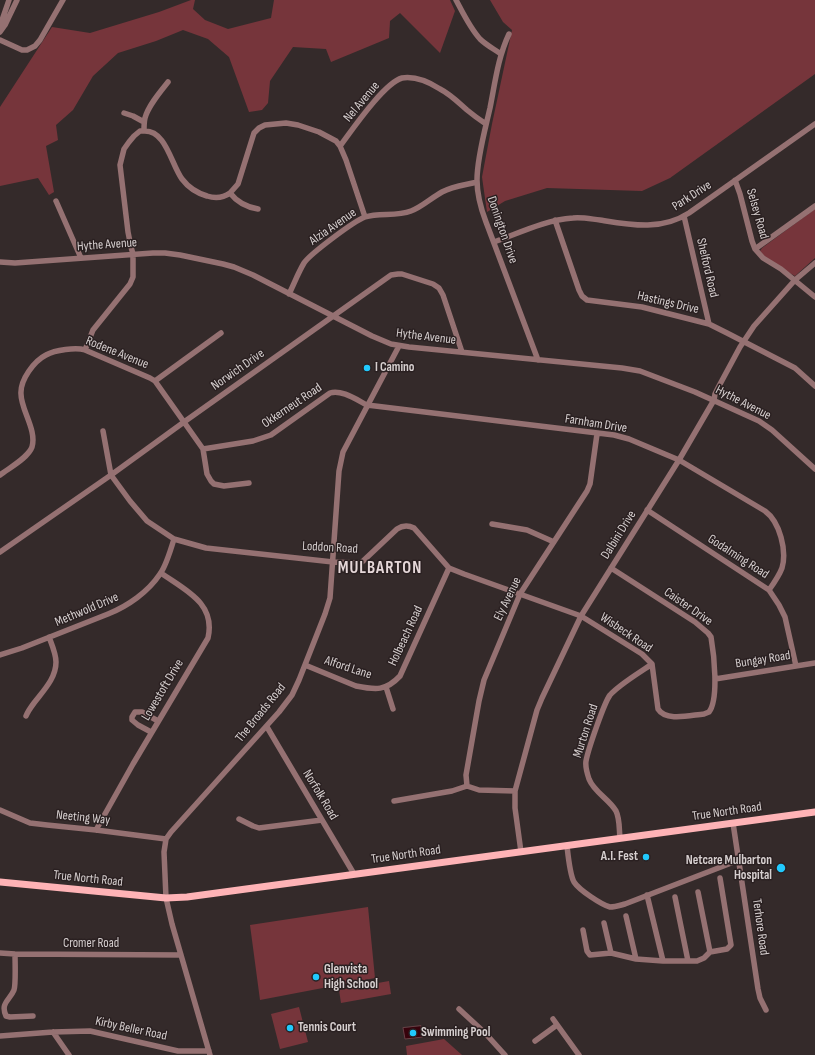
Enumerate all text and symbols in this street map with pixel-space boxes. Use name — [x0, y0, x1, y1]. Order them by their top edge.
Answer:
street label: Nel Avenue — [341, 79, 383, 125]
street label: Park Drive — [669, 178, 715, 214]
street label: Selsey Road — [742, 187, 772, 241]
street label: Donington Drive — [483, 194, 521, 266]
street label: Alzia Avenue — [306, 205, 360, 249]
street label: Hythe Avenue — [76, 235, 138, 255]
street label: Shelford Road — [693, 237, 721, 299]
street label: Hastings Drive — [636, 288, 700, 318]
street label: Hythe Avenue — [395, 326, 457, 348]
street label: Rodene Avenue — [83, 333, 151, 373]
street label: Norwich Drive — [208, 346, 268, 394]
place label: I Camino — [375, 360, 414, 376]
marker: I Camino — [362, 363, 372, 373]
street label: Okkerneut Road — [259, 380, 325, 432]
street label: Hythe Avenue — [713, 382, 773, 424]
street label: Farnham Drive — [564, 411, 628, 437]
street label: Dalbini Drive — [598, 508, 640, 562]
street label: Godalming Road — [704, 531, 772, 583]
street label: Loddon Road — [302, 539, 358, 557]
district label: MULBARTON — [338, 559, 422, 579]
street label: Ely Avenue — [491, 575, 525, 623]
street label: Caister Drive — [661, 585, 715, 629]
street label: Methwold Drive — [53, 590, 121, 630]
street label: Holbeach Road — [385, 603, 427, 669]
street label: Wisbeck Road — [597, 610, 655, 656]
street label: Bungay Road — [734, 648, 792, 672]
street label: Alford Lane — [322, 653, 374, 683]
street label: Lowestoft Drive — [139, 656, 187, 724]
street label: The Broads Road — [232, 680, 290, 746]
street label: Murton Road — [570, 702, 602, 760]
street label: Norfolk Road — [299, 767, 341, 823]
street label: True North Road — [691, 799, 763, 825]
street label: Neeting Way — [55, 807, 111, 829]
street label: True North Road — [370, 842, 442, 868]
place label: A.I. Fest — [601, 849, 638, 865]
marker: A.I. Fest — [641, 852, 651, 862]
place label: Netcare Mulbarton Hospital — [686, 853, 772, 884]
marker: Netcare Mulbarton Hospital — [775, 862, 787, 874]
street label: True North Road — [52, 868, 124, 890]
street label: Terhore Road — [748, 898, 772, 956]
street label: Cromer Road — [63, 936, 119, 952]
place label: Glenvista High School — [324, 962, 378, 993]
marker: Glenvista High School — [311, 972, 321, 982]
street label: Kirby Beller Road — [94, 1014, 168, 1044]
place label: Tennis Court — [298, 1020, 356, 1036]
marker: Tennis Court — [285, 1023, 295, 1033]
place label: Swimming Pool — [421, 1025, 490, 1041]
marker: Swimming Pool — [408, 1028, 418, 1038]

